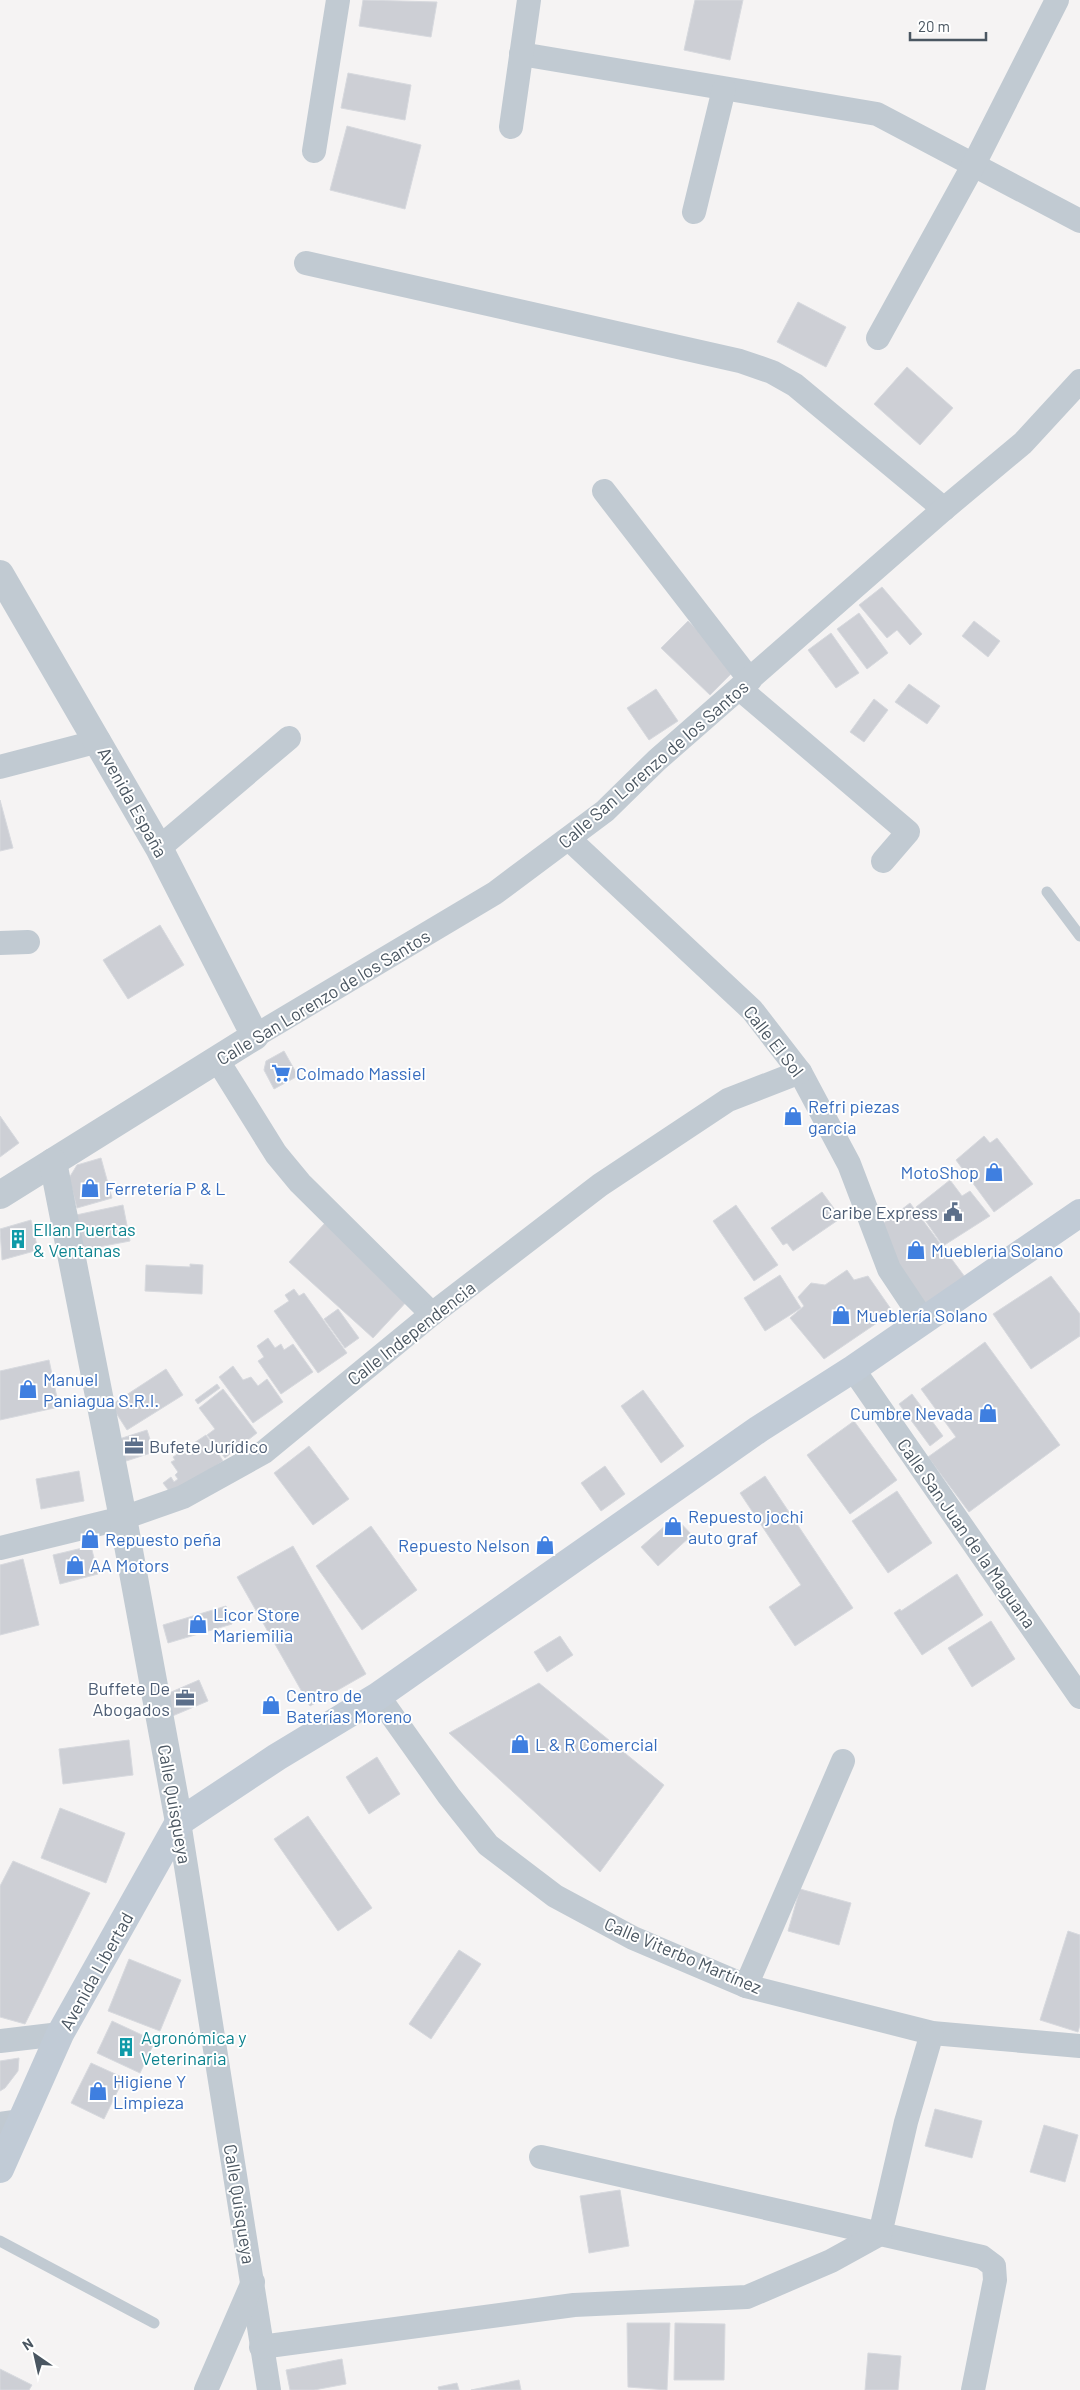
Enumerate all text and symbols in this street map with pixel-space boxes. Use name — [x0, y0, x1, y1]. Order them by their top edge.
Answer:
scale bar — [910, 10, 986, 42]
text: 20 m — [918, 17, 950, 35]
street label: Calle San Lorenzo de los Santos — [553, 675, 753, 853]
street label: Avenida España — [94, 743, 172, 861]
street label: Calle San Lorenzo de los Santos — [212, 924, 434, 1070]
street label: Calle El Sol — [739, 1001, 809, 1081]
supermarket icon: Colmado Massiel — [270, 1062, 292, 1084]
place label: Colmado Massiel — [296, 1062, 426, 1084]
place label: Refri piezas garcia — [808, 1095, 900, 1138]
shop icon: Refri piezas garcia — [782, 1105, 804, 1127]
place label: MotoShop — [901, 1161, 979, 1183]
shop icon: MotoShop — [983, 1161, 1005, 1183]
shop icon: Ferretería P & L — [79, 1177, 101, 1199]
place label: Ferretería P & L — [105, 1177, 226, 1199]
place label: Caribe Express — [822, 1201, 938, 1223]
public building icon: Caribe Express — [942, 1201, 964, 1223]
place label: Ellan Puertas & Ventanas — [33, 1218, 136, 1261]
building icon: Ellan Puertas & Ventanas — [7, 1228, 29, 1250]
shop icon: Muebleria Solano — [905, 1239, 927, 1261]
place label: Muebleria Solano — [931, 1239, 1064, 1261]
street label: Calle Independencia — [343, 1276, 479, 1390]
shop icon: Mueblería Solano — [830, 1304, 852, 1326]
place label: Mueblería Solano — [856, 1304, 988, 1326]
place label: Manuel Paniagua S.R.I. — [43, 1368, 159, 1411]
shop icon: Manuel Paniagua S.R.I. — [17, 1378, 39, 1400]
place label: Cumbre Nevada — [850, 1402, 973, 1424]
shop icon: Cumbre Nevada — [977, 1402, 999, 1424]
street label: Calle San Juan de la Maguana — [893, 1434, 1041, 1632]
office icon: Bufete Jurídico — [123, 1435, 145, 1457]
place label: Bufete Jurídico — [149, 1435, 268, 1457]
place label: Repuesto jochi auto graf — [688, 1505, 804, 1548]
shop icon: Repuesto jochi auto graf — [662, 1515, 684, 1537]
shop icon: Repuesto peña — [79, 1528, 101, 1550]
place label: Repuesto peña — [105, 1528, 221, 1550]
place label: Repuesto Nelson — [398, 1534, 530, 1556]
shop icon: Repuesto Nelson — [534, 1534, 556, 1556]
shop icon: AA Motors — [64, 1554, 86, 1576]
place label: AA Motors — [90, 1554, 169, 1576]
place label: Licor Store Mariemilia — [213, 1603, 300, 1646]
shop icon: Licor Store Mariemilia — [187, 1613, 209, 1635]
place label: Buffete De Abogados — [88, 1677, 170, 1720]
place label: Centro de Baterías Moreno — [286, 1684, 412, 1727]
office icon: Buffete De Abogados — [174, 1687, 196, 1709]
shop icon: Centro de Baterías Moreno — [260, 1694, 282, 1716]
shop icon: L & R Comercial — [509, 1733, 531, 1755]
place label: L & R Comercial — [535, 1733, 658, 1755]
street label: Calle Quisqueya — [154, 1743, 196, 1865]
street label: Avenida Libertad — [54, 1908, 138, 2034]
street label: Calle Viterbo Martínez — [601, 1912, 765, 1998]
place label: Agronómica y Veterinaria — [141, 2026, 247, 2069]
building icon: Agronómica y Veterinaria — [115, 2036, 137, 2058]
place label: Higiene Y Limpieza — [113, 2070, 186, 2113]
shop icon: Higiene Y Limpieza — [87, 2080, 109, 2102]
street label: Calle Quisqueya — [220, 2143, 260, 2265]
north arrow — [10, 2330, 60, 2380]
text: N — [19, 2334, 36, 2353]

